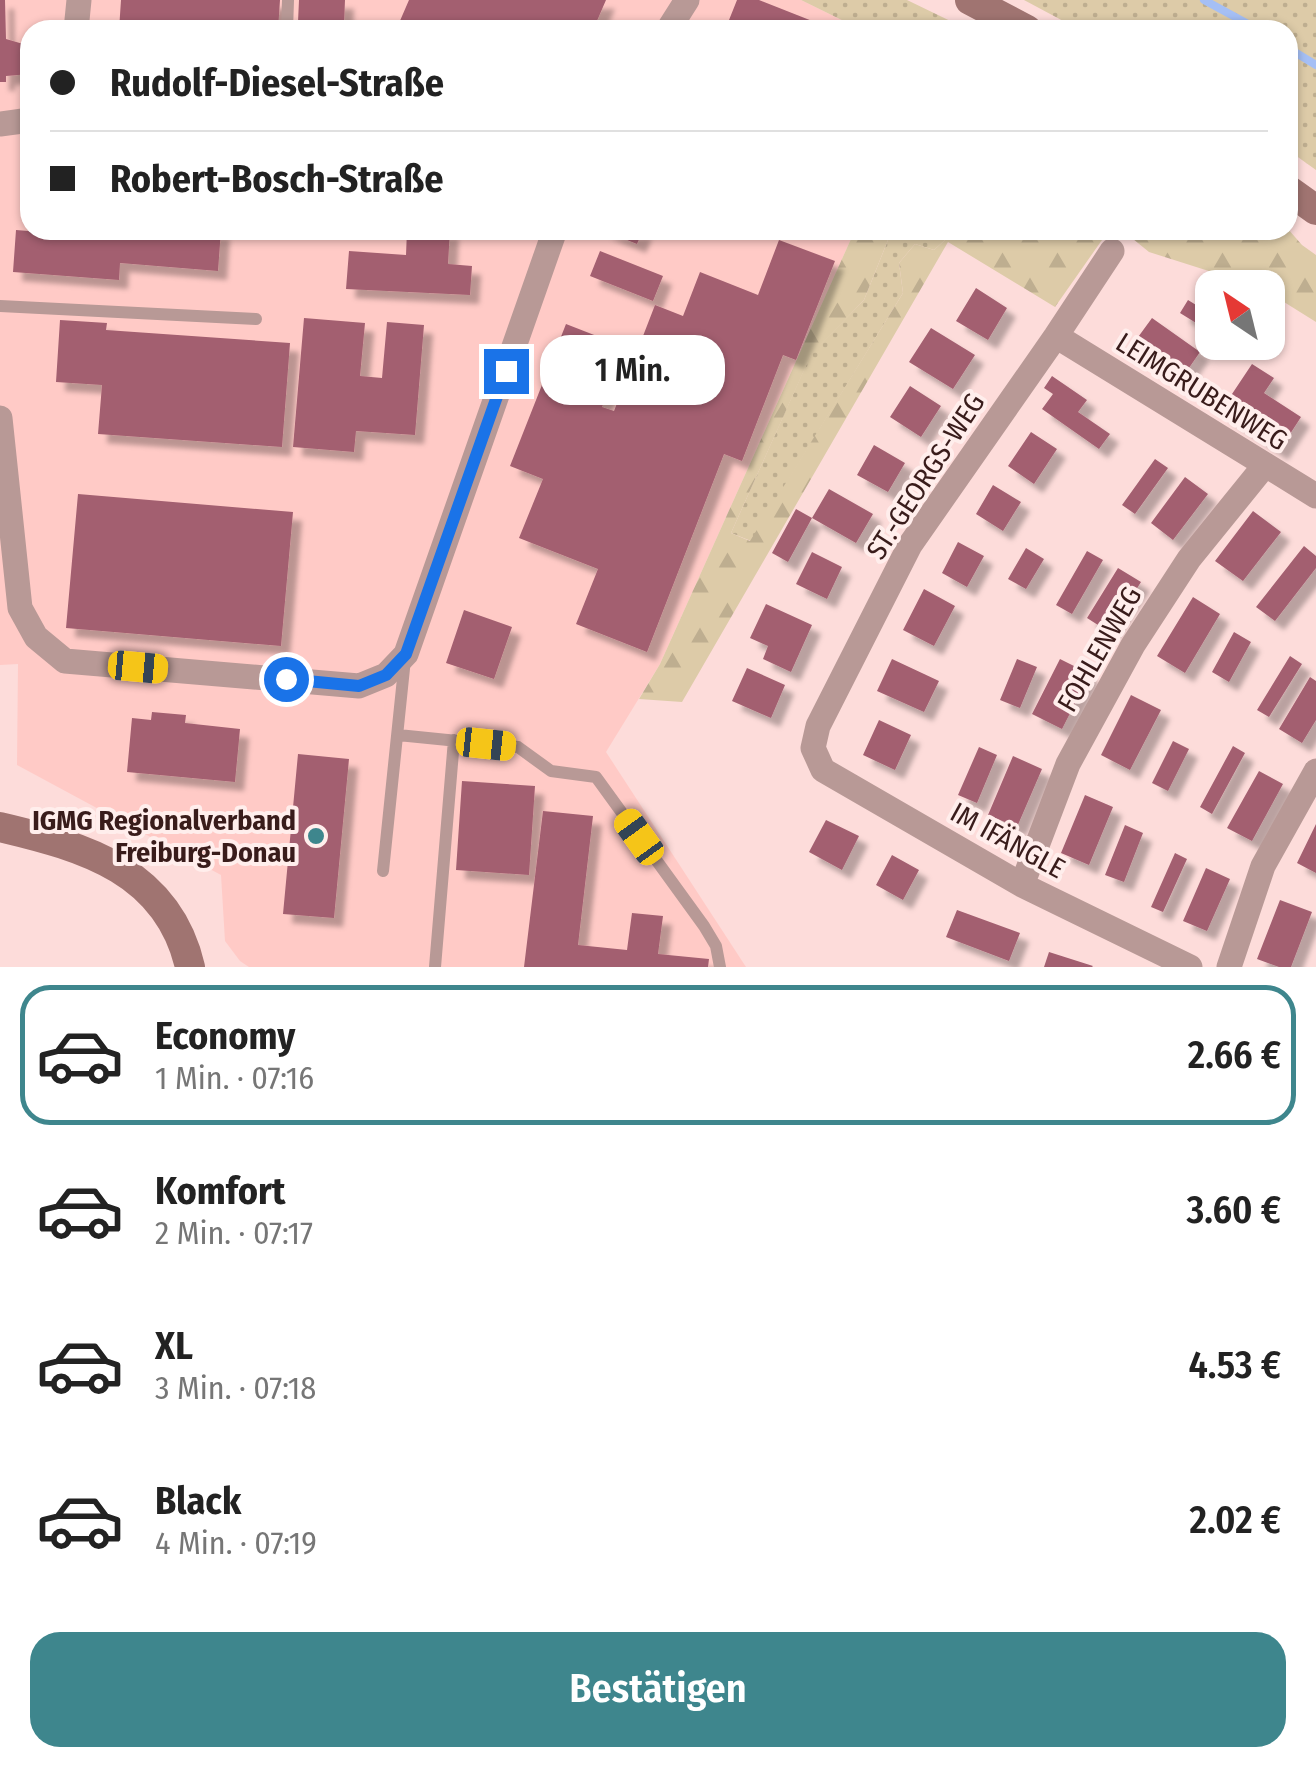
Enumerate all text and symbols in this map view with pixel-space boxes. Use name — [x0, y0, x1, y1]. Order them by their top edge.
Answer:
text: Rudolf-Diesel-Straße — [110, 60, 444, 106]
text: Robert-Bosch-Straße — [110, 156, 444, 202]
north arrow — [1195, 270, 1285, 360]
map controls — [1195, 270, 1285, 360]
street label: LEIMGRUBENWEG — [1110, 326, 1293, 457]
callout: 1 Min. — [541, 336, 726, 406]
route end — [484, 349, 529, 394]
text: 1 Min. — [595, 351, 670, 389]
street label: ST.-GEORGS-WEG — [860, 387, 991, 565]
street label: FOHLENWEG — [1050, 581, 1148, 718]
car — [107, 649, 169, 685]
route start — [264, 657, 309, 702]
car — [455, 726, 517, 762]
street label: IM IFÄNGLE — [945, 796, 1071, 885]
place label: IGMG Regionalverband Freiburg-Donau — [32, 804, 296, 869]
car — [609, 804, 669, 870]
marker: IGMG Regionalverband Freiburg-Donau — [305, 825, 327, 847]
icon: car — [35, 1010, 125, 1100]
text: Economy — [155, 1013, 295, 1059]
text: 2.66 € — [1188, 1032, 1281, 1078]
text: 1 Min. · 07:16 — [155, 1059, 314, 1097]
icon: car — [35, 1165, 125, 1255]
text: Komfort — [155, 1168, 285, 1214]
text: 3.60 € — [1186, 1187, 1281, 1233]
text: 2 Min. · 07:17 — [155, 1214, 313, 1252]
icon: car — [35, 1320, 125, 1410]
text: XL — [155, 1323, 193, 1369]
text: 4.53 € — [1189, 1342, 1281, 1388]
text: 3 Min. · 07:18 — [155, 1369, 316, 1407]
icon: car — [35, 1475, 125, 1565]
text: Black — [155, 1478, 241, 1524]
text: 2.02 € — [1189, 1497, 1281, 1543]
text: 4 Min. · 07:19 — [155, 1524, 317, 1562]
button: Bestätigen — [30, 1632, 1286, 1747]

